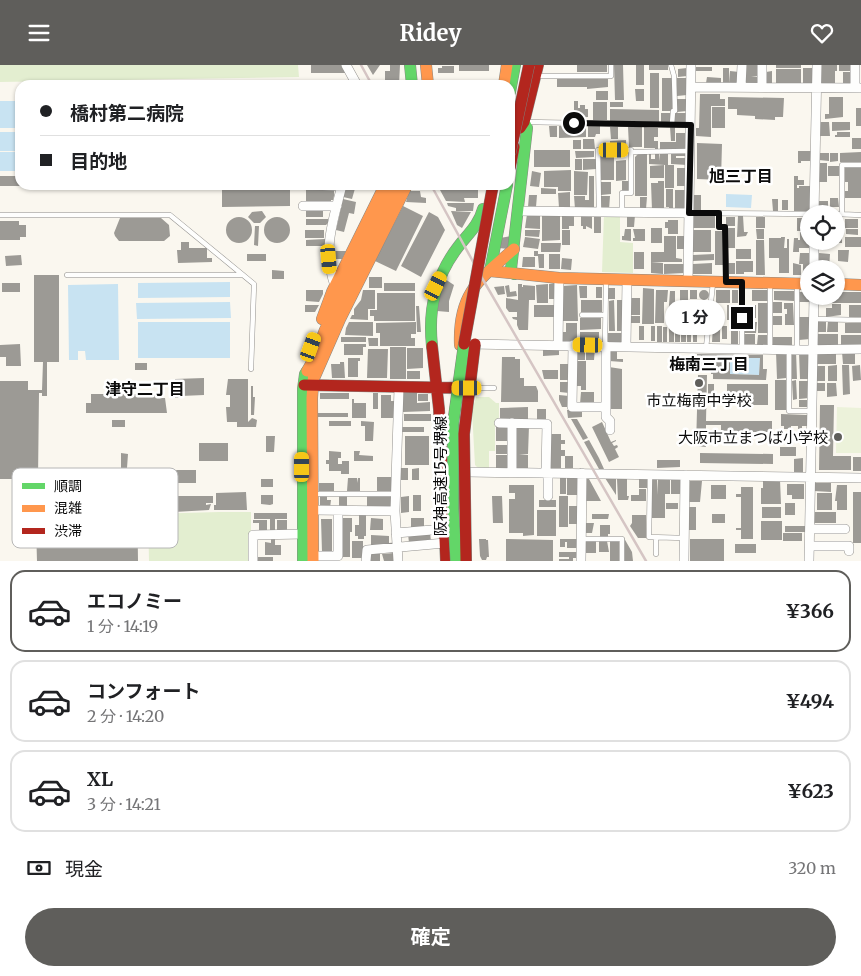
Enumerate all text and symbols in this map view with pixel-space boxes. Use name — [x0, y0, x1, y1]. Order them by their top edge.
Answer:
icon: menu — [25, 19, 53, 47]
text: Ridey — [400, 19, 461, 47]
icon: heart — [808, 19, 836, 47]
text: 橋村第二病院 — [70, 101, 184, 125]
route start — [563, 112, 585, 134]
car — [599, 143, 629, 158]
text: 目的地 — [70, 149, 127, 173]
district label: 旭三丁目 — [709, 166, 773, 186]
map controls — [800, 205, 845, 305]
button: locate — [800, 205, 845, 250]
car — [320, 243, 337, 275]
button: layers — [800, 260, 845, 305]
car — [422, 269, 449, 303]
callout: 1 分 — [664, 301, 724, 335]
text: 1 分 — [681, 307, 709, 327]
route end — [731, 307, 753, 329]
car — [298, 330, 323, 364]
car — [572, 337, 603, 353]
district label: 梅南三丁目 — [669, 354, 749, 374]
marker: 市立梅南中学校 — [693, 377, 705, 389]
district label: 津守二丁目 — [105, 379, 185, 399]
car — [452, 381, 482, 396]
place label: 市立梅南中学校 — [646, 391, 752, 410]
street label: 阪神高速15号堺線 — [431, 416, 450, 536]
place label: 大阪市立まつば小学校 — [678, 428, 828, 447]
marker: 大阪市立まつば小学校 — [832, 431, 844, 443]
car — [294, 452, 309, 482]
legend — [12, 468, 178, 548]
text: 順調 — [54, 477, 82, 495]
text: 混雑 — [54, 499, 82, 517]
text: 渋滞 — [54, 522, 82, 540]
icon: car — [27, 589, 72, 634]
text: エコノミー — [87, 589, 182, 613]
text: ¥366 — [785, 599, 834, 623]
text: 1 分 · 14:19 — [87, 616, 158, 636]
icon: car — [27, 679, 72, 724]
text: コンフォート — [87, 679, 200, 703]
text: ¥494 — [785, 689, 834, 713]
text: 2 分 · 14:20 — [87, 706, 164, 726]
text: XL — [87, 767, 113, 791]
icon: car — [27, 769, 72, 814]
text: ¥623 — [787, 779, 834, 803]
text: 3 分 · 14:21 — [87, 794, 161, 814]
icon: cash — [25, 854, 53, 882]
text: 現金 — [65, 857, 103, 881]
text: 320 m — [788, 858, 836, 878]
button: 確定 — [25, 908, 836, 966]

